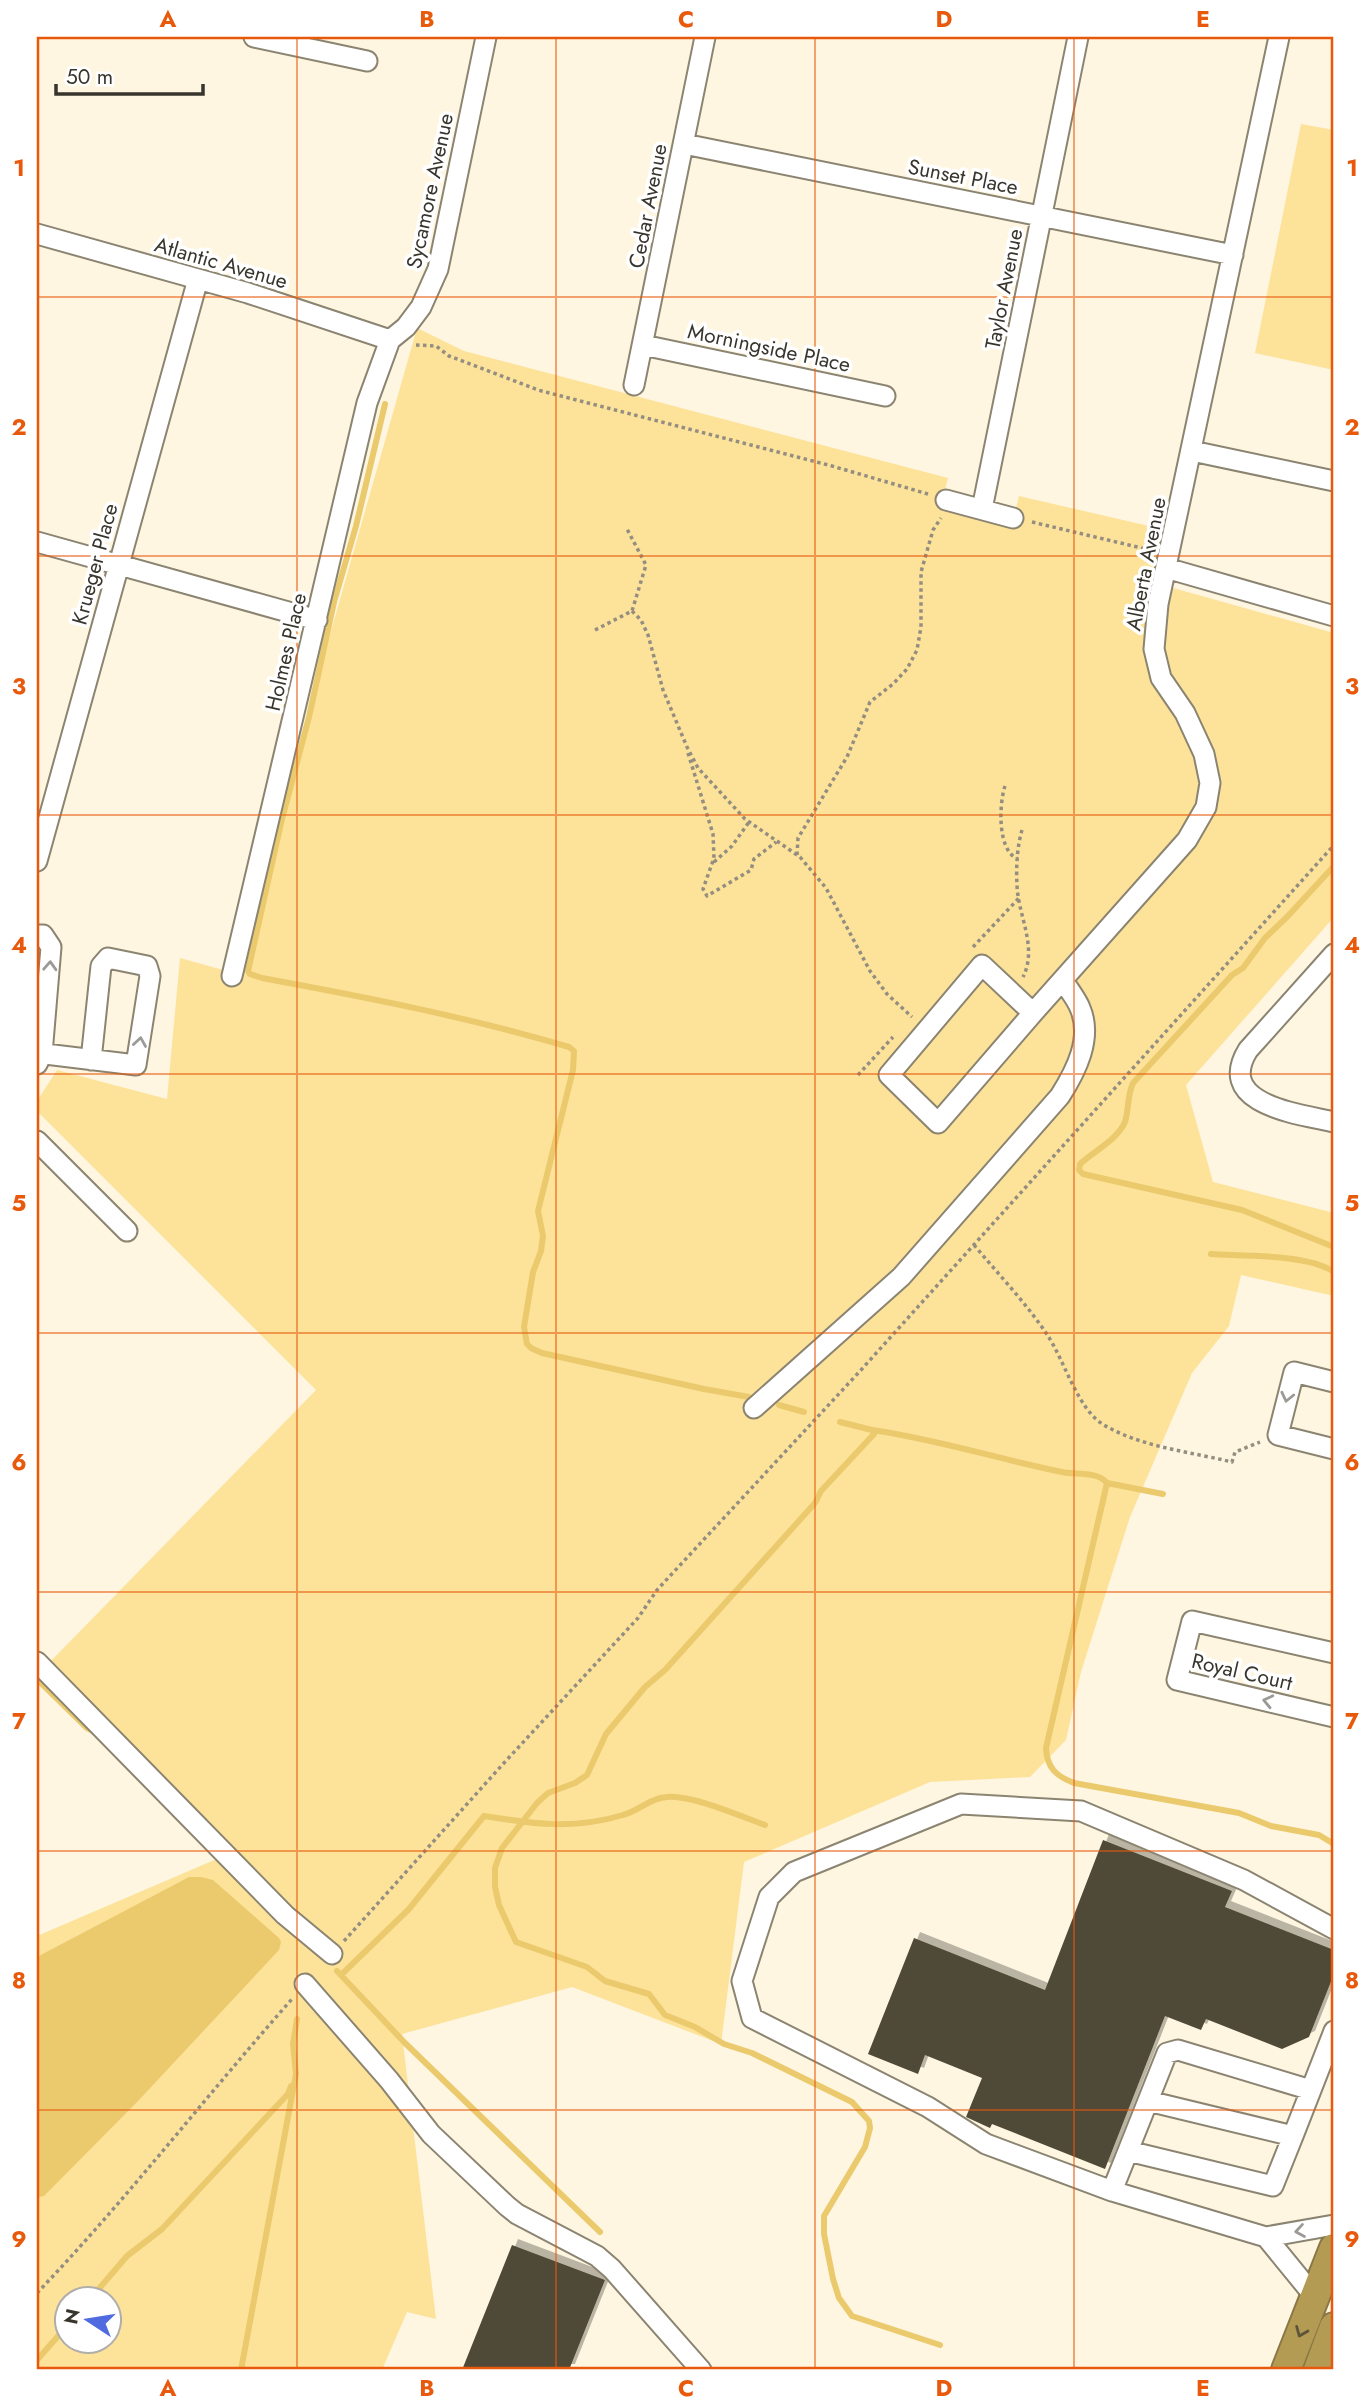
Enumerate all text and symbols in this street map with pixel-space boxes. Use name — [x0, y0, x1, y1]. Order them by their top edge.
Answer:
text: A — [159, 2, 177, 36]
text: B — [419, 2, 435, 36]
text: C — [678, 2, 694, 36]
text: D — [936, 2, 953, 36]
text: E — [1196, 2, 1210, 36]
scale bar — [56, 52, 203, 96]
text: 50 m — [66, 62, 113, 92]
street label: Sycamore Avenue — [399, 111, 461, 271]
street label: Cedar Avenue — [621, 141, 675, 271]
text: 1 — [13, 151, 25, 185]
text: 1 — [1346, 151, 1358, 185]
street label: Sunset Place — [905, 152, 1021, 202]
street label: Taylor Avenue — [978, 226, 1030, 352]
street label: Atlantic Avenue — [151, 230, 291, 296]
street label: Morningside Place — [685, 316, 853, 380]
text: 2 — [11, 410, 27, 444]
text: 2 — [1344, 410, 1360, 444]
street label: Alberta Avenue — [1118, 494, 1174, 633]
street label: Krueger Place — [64, 500, 126, 628]
street label: Holmes Place — [258, 590, 314, 714]
text: 3 — [12, 669, 26, 703]
text: 3 — [1345, 669, 1359, 703]
text: 4 — [11, 928, 27, 962]
text: 4 — [1344, 928, 1360, 962]
one-way arrow — [43, 960, 58, 971]
one-way arrow — [132, 1036, 147, 1048]
text: 5 — [12, 1186, 26, 1220]
text: 5 — [1345, 1186, 1359, 1220]
one-way arrow — [1281, 1391, 1296, 1403]
text: 6 — [11, 1445, 27, 1479]
text: 6 — [1344, 1445, 1360, 1479]
street label: Royal Court — [1189, 1646, 1295, 1698]
one-way arrow — [1262, 1695, 1274, 1709]
text: 7 — [12, 1704, 26, 1738]
text: 7 — [1345, 1704, 1359, 1738]
text: 8 — [12, 1963, 26, 1997]
text: 8 — [1345, 1963, 1359, 1997]
text: 9 — [11, 2222, 27, 2256]
text: 9 — [1344, 2222, 1360, 2256]
one-way arrow — [1294, 2223, 1306, 2238]
north arrow — [52, 2284, 122, 2354]
text: N — [57, 2306, 87, 2327]
one-way arrow — [1296, 2325, 1310, 2337]
text: A — [159, 2371, 177, 2405]
text: B — [419, 2371, 435, 2405]
text: C — [678, 2371, 694, 2405]
text: D — [936, 2371, 953, 2405]
text: E — [1196, 2371, 1210, 2405]

